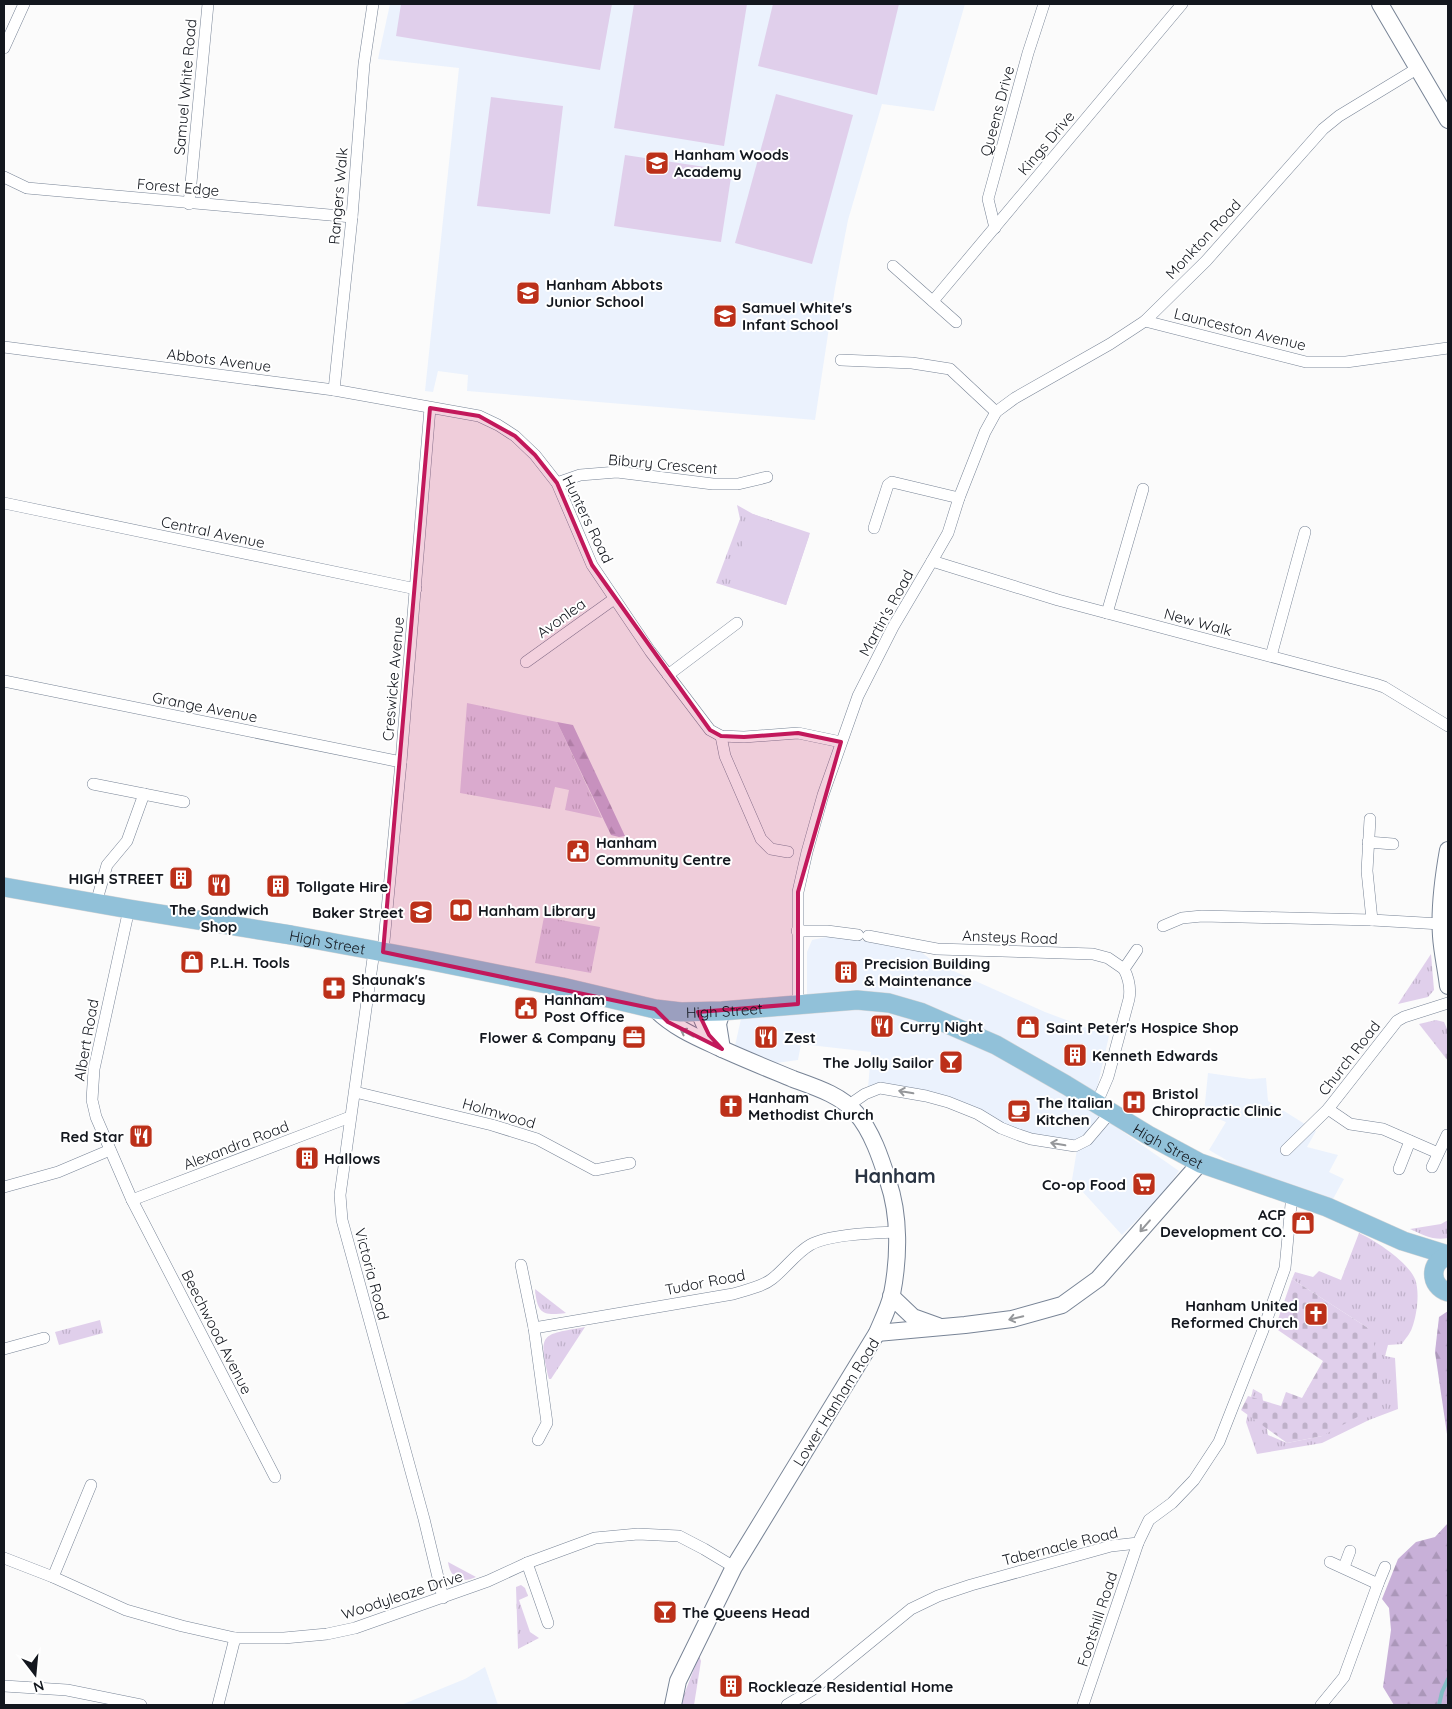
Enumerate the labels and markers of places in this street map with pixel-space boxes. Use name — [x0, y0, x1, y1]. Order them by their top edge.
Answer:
place label: Hanham Woods Academy — [674, 145, 789, 181]
school or university icon: Hanham Woods Academy — [644, 150, 670, 176]
place label: Hanham Abbots Junior School — [546, 275, 663, 311]
school or university icon: Hanham Abbots Junior School — [515, 280, 541, 306]
place label: Samuel White's Infant School — [742, 298, 852, 334]
school or university icon: Samuel White's Infant School — [712, 303, 738, 329]
place label: Hanham Community Centre — [596, 833, 731, 869]
public building icon: Hanham Community Centre — [565, 838, 591, 864]
building icon: HIGH STREET — [168, 865, 194, 891]
place label: HIGH STREET — [68, 869, 164, 888]
restaurant icon: The Sandwich Shop — [206, 872, 232, 898]
building icon: Tollgate Hire — [265, 873, 291, 899]
place label: Tollgate Hire — [296, 877, 388, 896]
library icon: Hanham Library — [448, 897, 474, 923]
school or university icon: Baker Street — [408, 899, 434, 925]
place label: The Sandwich Shop — [169, 900, 269, 936]
place label: Hanham Library — [478, 901, 596, 920]
place label: Baker Street — [312, 903, 404, 922]
shop icon: P.L.H. Tools — [179, 949, 205, 975]
place label: P.L.H. Tools — [210, 953, 290, 972]
place label: Precision Building & Maintenance — [864, 954, 990, 990]
building icon: Precision Building & Maintenance — [833, 959, 859, 985]
place label: Shaunak's Pharmacy — [352, 970, 426, 1006]
pharmacy icon: Shaunak's Pharmacy — [321, 975, 347, 1001]
place label: Hanham Post Office — [544, 990, 625, 1026]
public building icon: Hanham Post Office — [513, 995, 539, 1021]
restaurant icon: Curry Night — [869, 1013, 895, 1039]
shop icon: Saint Peter's Hospice Shop — [1015, 1014, 1041, 1040]
place label: Curry Night — [900, 1017, 983, 1036]
place label: Saint Peter's Hospice Shop — [1046, 1018, 1239, 1037]
office icon: Flower & Company — [621, 1024, 647, 1050]
restaurant icon: Zest — [753, 1024, 779, 1050]
place label: Flower & Company — [479, 1028, 616, 1047]
place label: Zest — [784, 1028, 816, 1047]
building icon: Kenneth Edwards — [1062, 1042, 1088, 1068]
place label: Kenneth Edwards — [1092, 1046, 1218, 1065]
bar icon: The Jolly Sailor — [938, 1049, 964, 1075]
place label: The Jolly Sailor — [823, 1053, 934, 1072]
place label: Bristol Chiropractic Clinic — [1152, 1084, 1281, 1120]
place label: Hanham Methodist Church — [748, 1088, 874, 1124]
hospital icon: Bristol Chiropractic Clinic — [1121, 1089, 1147, 1115]
church icon: Hanham Methodist Church — [718, 1093, 744, 1119]
place label: The Italian Kitchen — [1036, 1093, 1113, 1129]
cafe icon: The Italian Kitchen — [1006, 1098, 1032, 1124]
restaurant icon: Red Star — [128, 1123, 154, 1149]
place label: Red Star — [60, 1127, 124, 1146]
building icon: Hallows — [294, 1145, 320, 1171]
place label: Hallows — [324, 1149, 380, 1168]
supermarket icon: Co-op Food — [1131, 1171, 1157, 1197]
place label: Co-op Food — [1042, 1175, 1126, 1194]
place label: ACP Development CO. — [1160, 1205, 1286, 1241]
shop icon: ACP Development CO. — [1290, 1210, 1316, 1236]
place label: Hanham United Reformed Church — [1171, 1296, 1298, 1332]
church icon: Hanham United Reformed Church — [1303, 1301, 1329, 1327]
bar icon: The Queens Head — [652, 1599, 678, 1625]
place label: The Queens Head — [682, 1603, 810, 1622]
building icon: Rockleaze Residential Home — [718, 1673, 744, 1699]
place label: Rockleaze Residential Home — [748, 1677, 954, 1696]

